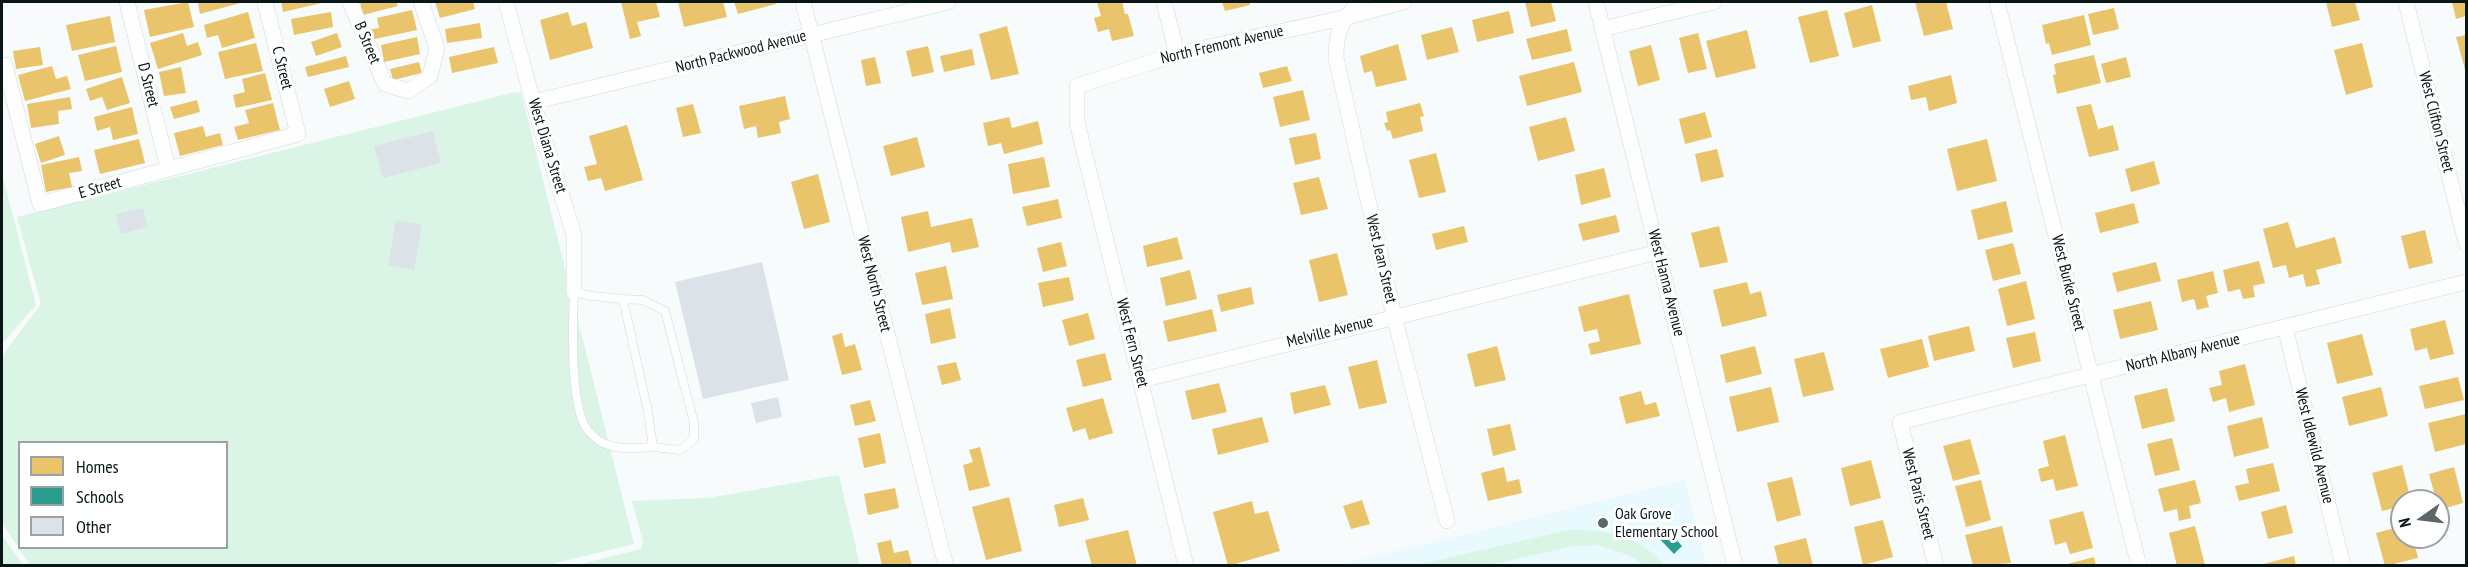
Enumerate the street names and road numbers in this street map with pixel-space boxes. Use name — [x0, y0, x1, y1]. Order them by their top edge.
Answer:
street label: B Street — [350, 19, 384, 67]
street label: North Fremont Avenue — [1159, 22, 1285, 68]
street label: North Packwood Avenue — [674, 26, 808, 78]
street label: C Street — [267, 44, 297, 92]
street label: D Street — [133, 61, 163, 109]
street label: West Clifton Street — [2414, 70, 2458, 174]
street label: West Diana Street — [523, 96, 571, 196]
street label: E Street — [77, 173, 123, 203]
street label: West Jean Street — [1361, 213, 1401, 305]
street label: West Hanna Avenue — [1643, 228, 1689, 338]
street label: West Burke Street — [2047, 233, 2089, 333]
street label: West North Street — [853, 234, 895, 334]
street label: West Fern Street — [1112, 296, 1152, 390]
street label: Melville Avenue — [1285, 312, 1375, 352]
street label: North Albany Avenue — [2124, 330, 2242, 376]
street label: West Idlewild Avenue — [2290, 386, 2338, 506]
street label: West Paris Street — [1897, 447, 1939, 541]

